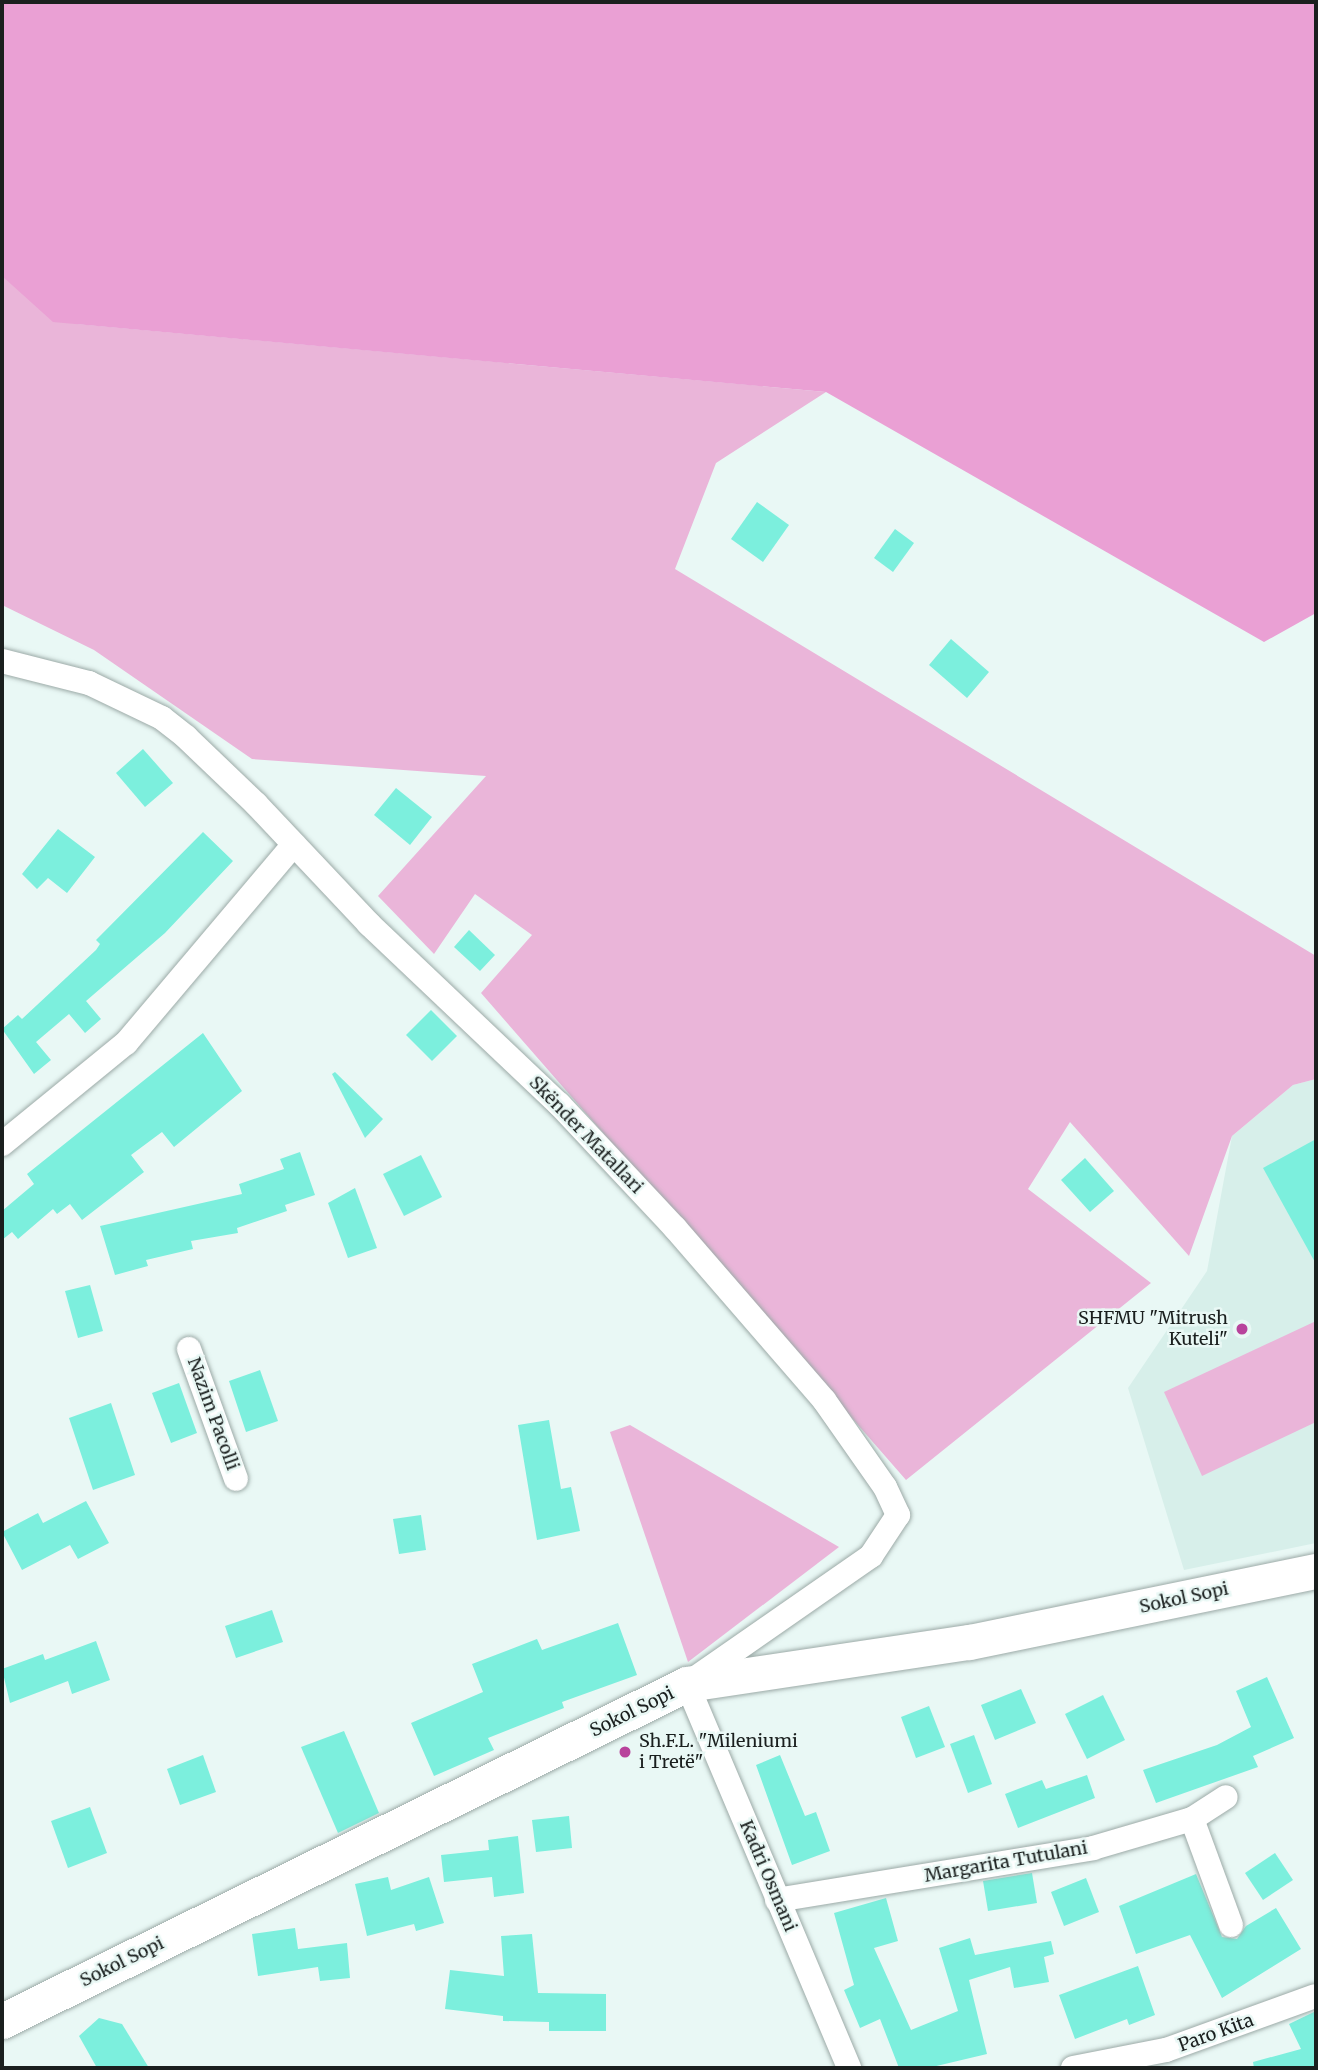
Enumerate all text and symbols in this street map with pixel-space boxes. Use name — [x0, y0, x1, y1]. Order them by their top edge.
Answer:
street label: Skënder Matallari — [525, 1072, 647, 1198]
place label: SHFMU "Mitrush Kuteli" — [1078, 1308, 1228, 1350]
marker: SHFMU "Mitrush Kuteli" — [1234, 1321, 1250, 1337]
street label: Nazim Pacolli — [183, 1355, 243, 1473]
street label: Sokol Sopi — [1137, 1578, 1231, 1618]
street label: Sokol Sopi — [587, 1682, 677, 1742]
place label: Sh.F.L. "Mileniumi i Tretë" — [639, 1731, 798, 1774]
marker: Sh.F.L. "Mileniumi i Tretë" — [617, 1744, 633, 1760]
street label: Kadri Osmani — [735, 1817, 801, 1935]
street label: Margarita Tutulani — [923, 1837, 1089, 1887]
street label: Sokol Sopi — [77, 1932, 167, 1992]
street label: Paro Kita — [1175, 2009, 1257, 2057]

